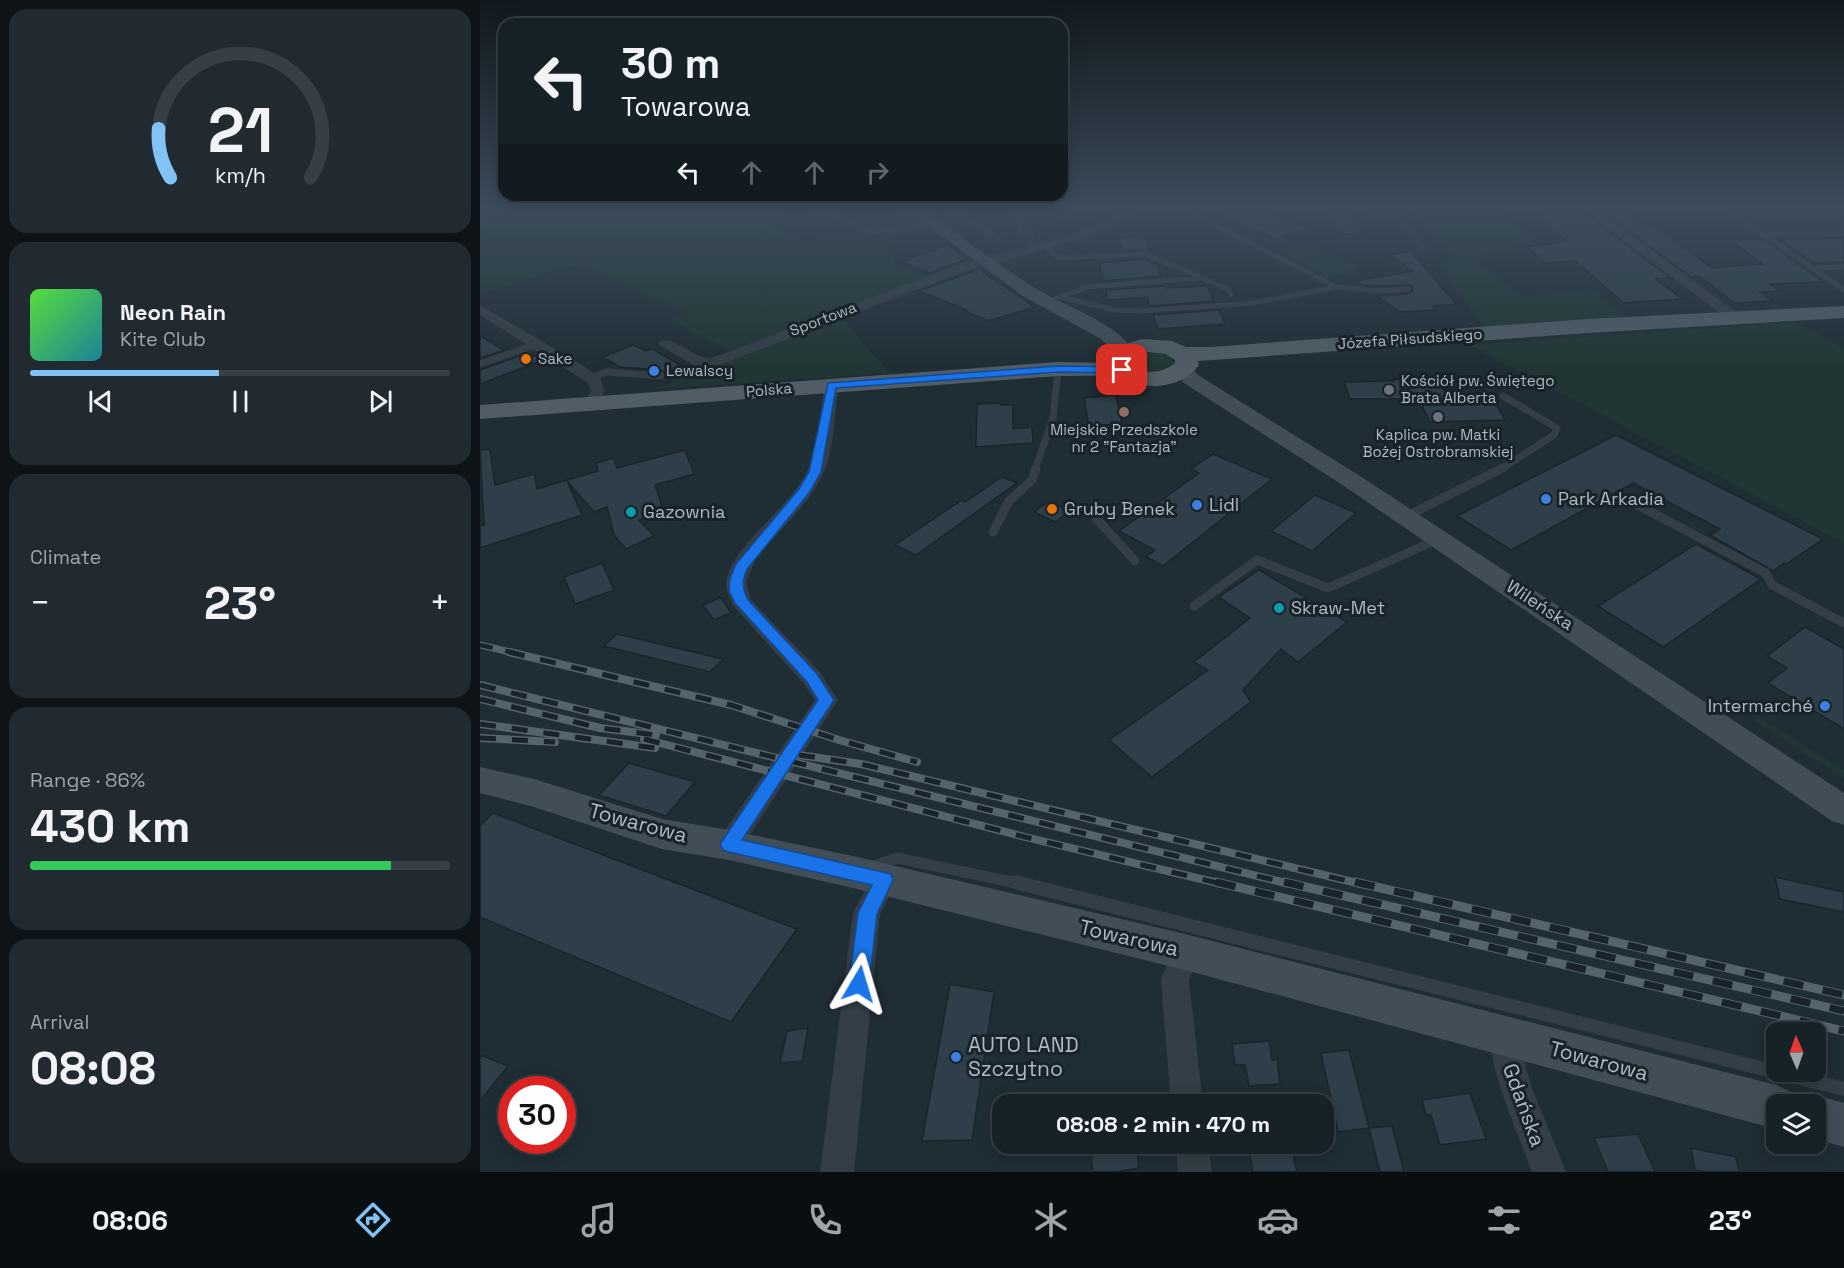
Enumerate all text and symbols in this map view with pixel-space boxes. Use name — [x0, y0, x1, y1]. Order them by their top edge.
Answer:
text: 30 m — [621, 37, 720, 90]
icon: left — [522, 42, 600, 120]
text: Towarowa — [621, 89, 751, 124]
text: 21 — [207, 91, 273, 170]
icon: left — [672, 156, 705, 189]
icon: ahead — [735, 156, 768, 189]
icon: ahead — [798, 156, 831, 189]
icon: right — [861, 156, 894, 189]
text: km/h — [214, 162, 266, 189]
street label: Sportowa — [787, 297, 859, 340]
text: Neon Rain — [120, 298, 226, 326]
street label: Józefa Piłsudskiego — [1337, 324, 1483, 353]
text: Kite Club — [120, 326, 206, 352]
pin — [1096, 344, 1147, 395]
place label: Sake — [538, 349, 572, 368]
marker: Sake — [519, 352, 533, 366]
icon: arrive — [1105, 353, 1138, 386]
place label: Lewalscy — [666, 361, 733, 380]
marker: Lewalscy — [647, 364, 661, 378]
place label: Kościół pw. Świętego Brata Alberta — [1401, 371, 1554, 407]
street label: Polska — [745, 378, 793, 401]
marker: Kościół pw. Świętego Brata Alberta — [1382, 383, 1396, 397]
icon: previous — [84, 385, 117, 418]
icon: pause — [224, 385, 257, 418]
icon: next — [364, 385, 397, 418]
marker: Miejskie Przedszkole nr 2 "Fantazja" — [1117, 405, 1131, 419]
marker: Kaplica pw. Matki Bożej Ostrobramskiej — [1431, 410, 1445, 424]
place label: Miejskie Przedszkole nr 2 "Fantazja" — [1050, 420, 1198, 456]
place label: Kaplica pw. Matki Bożej Ostrobramskiej — [1362, 425, 1514, 461]
place label: Park Arkadia — [1558, 487, 1664, 510]
marker: Park Arkadia — [1539, 492, 1553, 506]
place label: Lidl — [1209, 493, 1239, 516]
place label: Gruby Benek — [1064, 497, 1175, 520]
marker: Lidl — [1190, 498, 1204, 512]
place label: Gazownia — [643, 500, 725, 523]
marker: Gruby Benek — [1045, 502, 1059, 516]
marker: Gazownia — [624, 505, 638, 519]
text: Climate — [30, 544, 101, 570]
street label: Wileńska — [1502, 574, 1578, 635]
text: 23° — [204, 575, 276, 632]
text: − — [30, 582, 50, 624]
text: + — [430, 582, 450, 624]
place label: Skraw-Met — [1291, 596, 1385, 619]
marker: Skraw-Met — [1272, 601, 1286, 615]
place label: Intermarché — [1708, 694, 1813, 717]
marker: Intermarché — [1818, 699, 1832, 713]
text: Range · 86% — [30, 767, 145, 793]
street label: Towarowa — [586, 796, 690, 849]
text: 430 km — [30, 798, 190, 855]
street label: Towarowa — [1077, 913, 1181, 962]
position arrow — [827, 952, 891, 1016]
text: Arrival — [30, 1009, 89, 1035]
north arrow — [1766, 1022, 1826, 1082]
map controls — [1766, 1022, 1826, 1154]
place label: AUTO LAND Szczytno — [968, 1031, 1079, 1082]
street label: Towarowa — [1547, 1034, 1651, 1087]
text: 08:08 — [30, 1040, 156, 1097]
marker: AUTO LAND Szczytno — [949, 1050, 963, 1064]
street label: Gdańska — [1497, 1060, 1552, 1150]
speed limit sign: 30 — [498, 1076, 576, 1154]
button: layers — [1766, 1094, 1826, 1154]
text: 08:08 · 2 min · 470 m — [1056, 1110, 1270, 1138]
icon: directions — [352, 1199, 394, 1241]
icon: music — [578, 1199, 620, 1241]
icon: phone — [804, 1199, 846, 1241]
icon: climate — [1030, 1199, 1072, 1241]
icon: car — [1257, 1199, 1299, 1241]
icon: filters — [1483, 1199, 1525, 1241]
text: 08:06 — [92, 1203, 168, 1238]
text: 23° — [1709, 1203, 1752, 1238]

